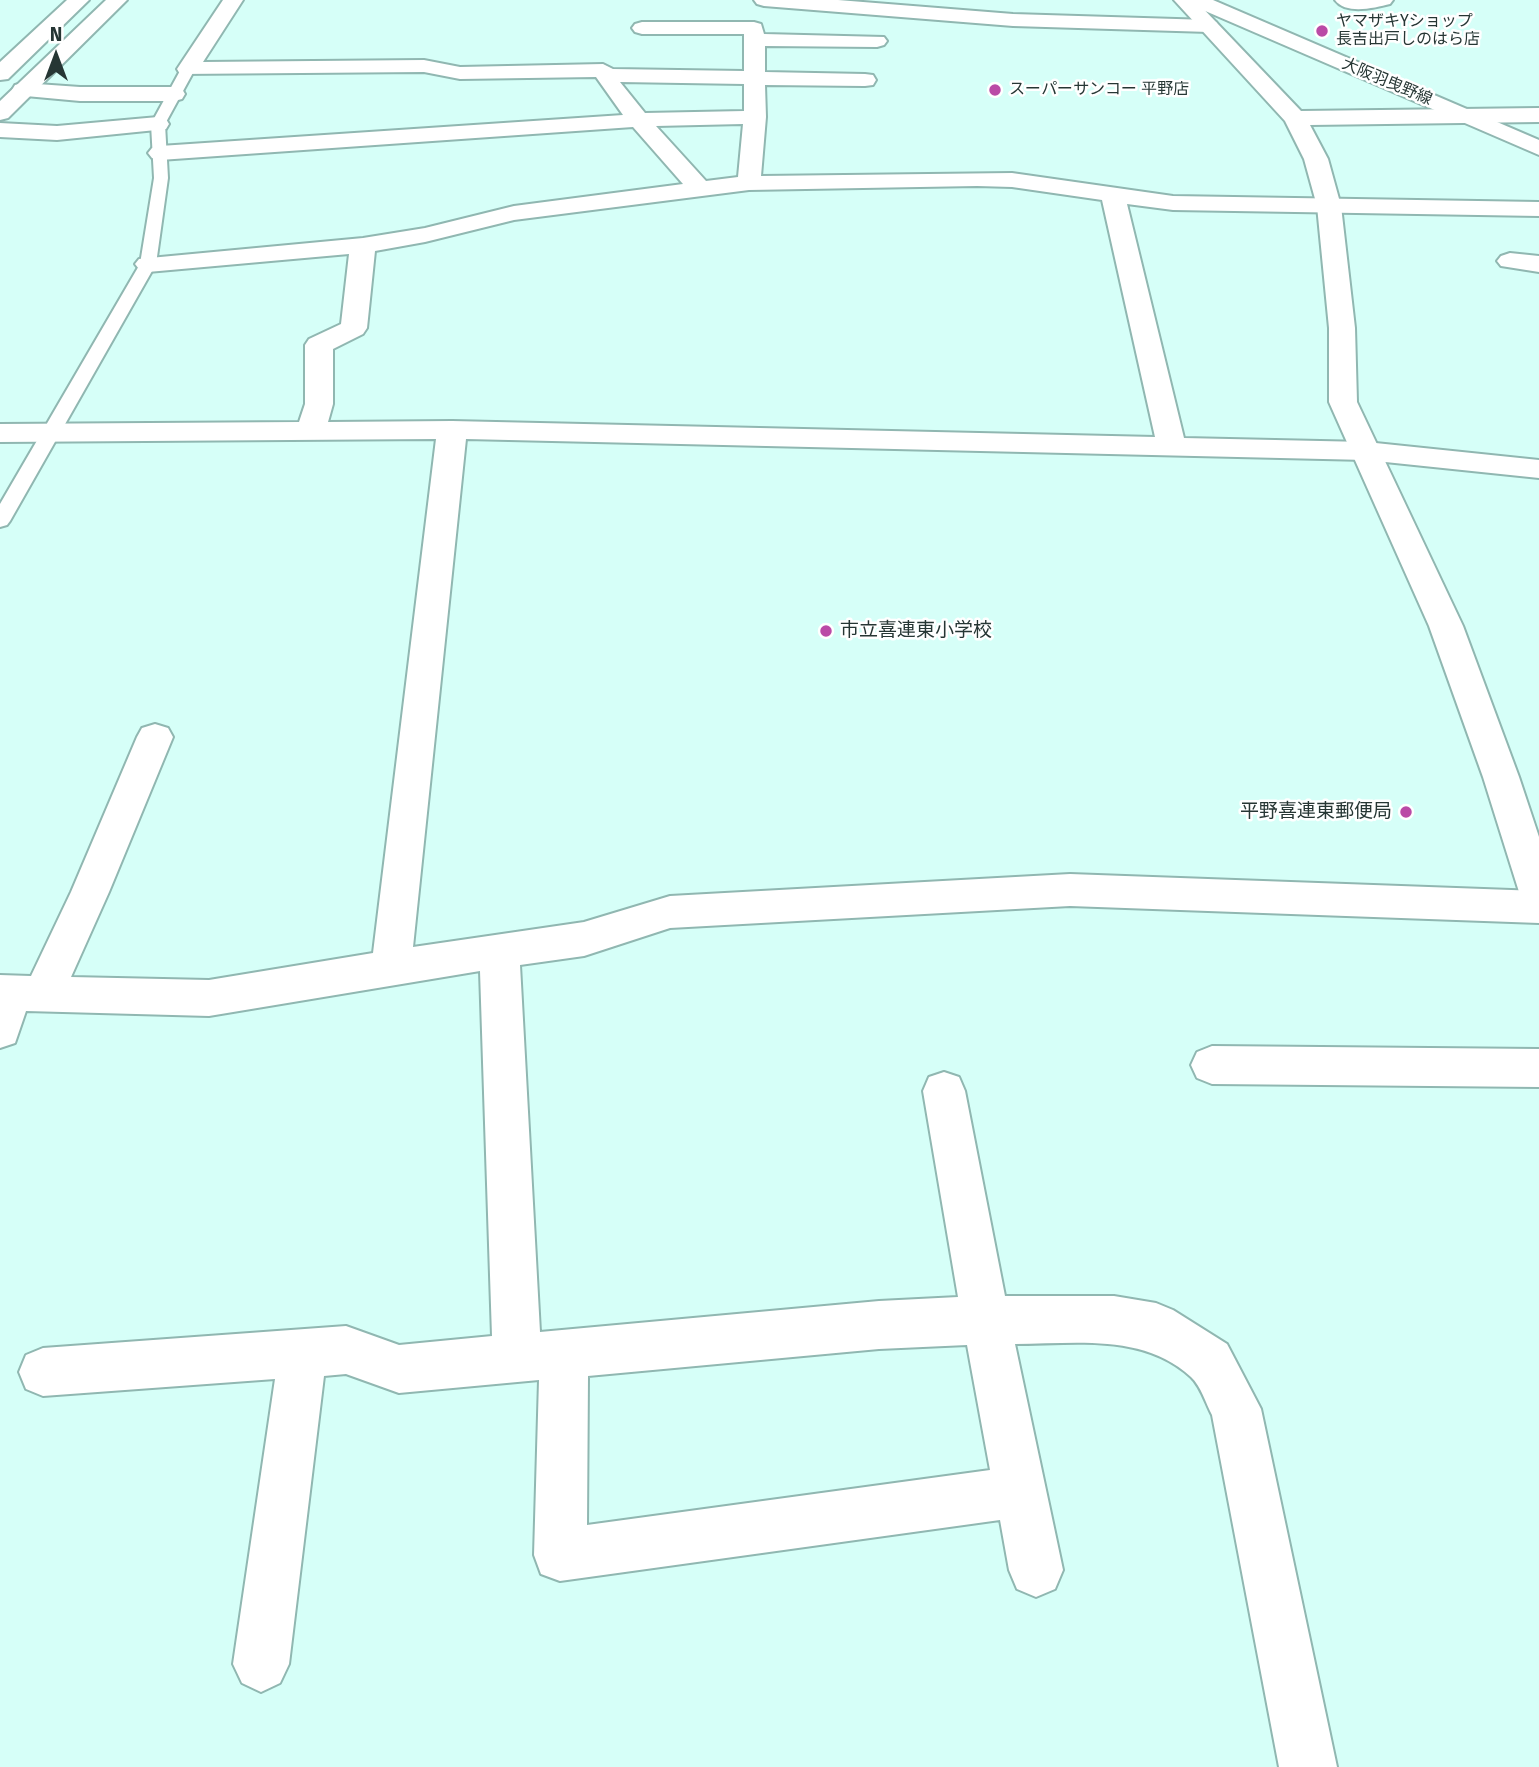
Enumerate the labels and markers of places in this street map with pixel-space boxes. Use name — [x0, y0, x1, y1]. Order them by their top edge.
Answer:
place label: ヤマザキYショップ 長吉出戸しのはら店 — [1336, 12, 1480, 50]
marker: ヤマザキYショップ 長吉出戸しのはら店 — [1314, 23, 1330, 39]
place label: スーパーサンコー 平野店 — [1009, 80, 1189, 100]
marker: スーパーサンコー 平野店 — [987, 82, 1003, 98]
place label: 市立喜連東小学校 — [840, 620, 992, 642]
marker: 市立喜連東小学校 — [818, 623, 834, 639]
place label: 平野喜連東郵便局 — [1240, 801, 1392, 823]
marker: 平野喜連東郵便局 — [1398, 804, 1414, 820]

